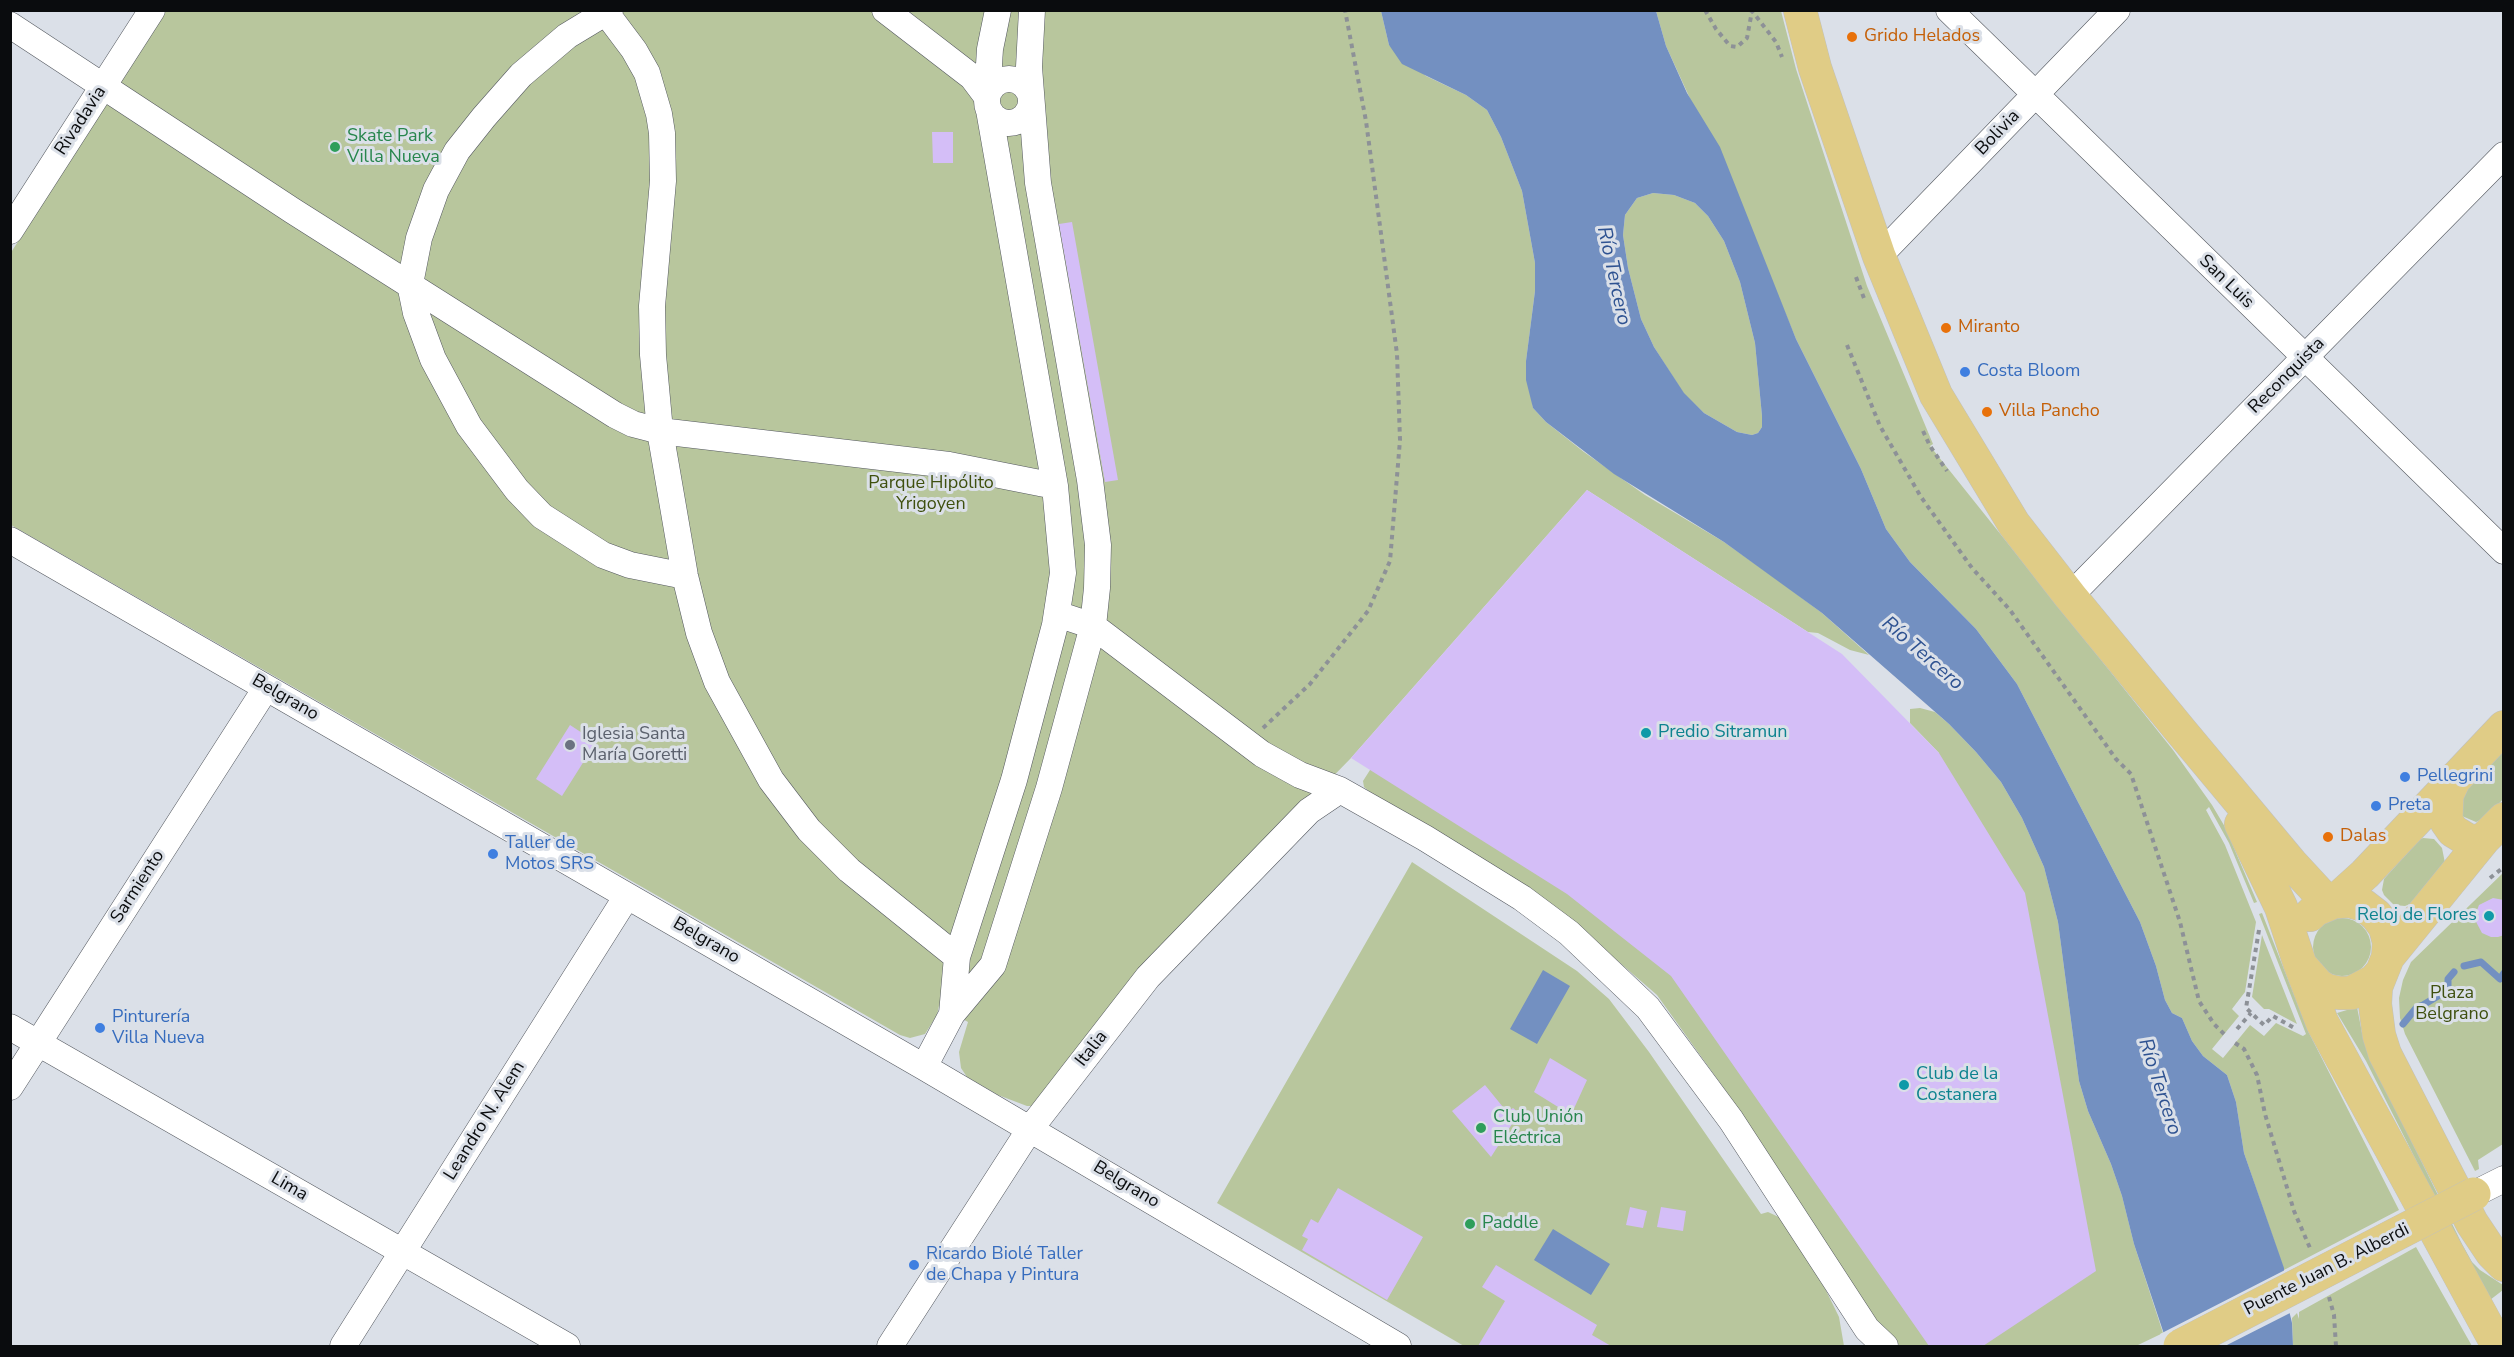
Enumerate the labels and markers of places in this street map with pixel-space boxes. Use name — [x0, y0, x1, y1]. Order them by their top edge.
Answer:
place label: Grido Helados — [1864, 26, 1980, 48]
marker: Grido Helados — [1845, 30, 1859, 44]
place label: Skate Park Villa Nueva — [347, 126, 440, 168]
marker: Skate Park Villa Nueva — [328, 140, 342, 154]
place label: Miranto — [1958, 317, 2020, 339]
marker: Miranto — [1939, 321, 1953, 335]
place label: Costa Bloom — [1977, 361, 2080, 383]
marker: Costa Bloom — [1958, 365, 1972, 379]
place label: Villa Pancho — [1999, 401, 2100, 423]
marker: Villa Pancho — [1980, 405, 1994, 419]
place label: Predio Sitramun — [1658, 722, 1788, 744]
place label: Iglesia Santa María Goretti — [582, 724, 687, 766]
marker: Predio Sitramun — [1639, 726, 1653, 740]
marker: Iglesia Santa María Goretti — [563, 738, 577, 752]
place label: Pellegrini — [2417, 766, 2493, 788]
marker: Pellegrini — [2398, 770, 2412, 784]
place label: Preta — [2388, 795, 2431, 817]
marker: Preta — [2369, 799, 2383, 813]
place label: Dalas — [2340, 826, 2386, 848]
marker: Dalas — [2321, 830, 2335, 844]
place label: Taller de Motos SRS — [505, 833, 594, 876]
marker: Taller de Motos SRS — [486, 847, 500, 861]
place label: Reloj de Flores — [2357, 905, 2477, 927]
marker: Reloj de Flores — [2482, 909, 2496, 923]
place label: Pinturería Villa Nueva — [112, 1007, 205, 1050]
marker: Pinturería Villa Nueva — [93, 1021, 107, 1035]
place label: Club de la Costanera — [1916, 1064, 1998, 1106]
marker: Club de la Costanera — [1897, 1078, 1911, 1092]
place label: Club Unión Eléctrica — [1493, 1107, 1583, 1150]
marker: Club Unión Eléctrica — [1474, 1121, 1488, 1135]
place label: Paddle — [1482, 1213, 1538, 1235]
marker: Paddle — [1463, 1217, 1477, 1231]
place label: Ricardo Biolé Taller de Chapa y Pintura — [926, 1244, 1083, 1286]
marker: Ricardo Biolé Taller de Chapa y Pintura — [907, 1258, 921, 1272]

